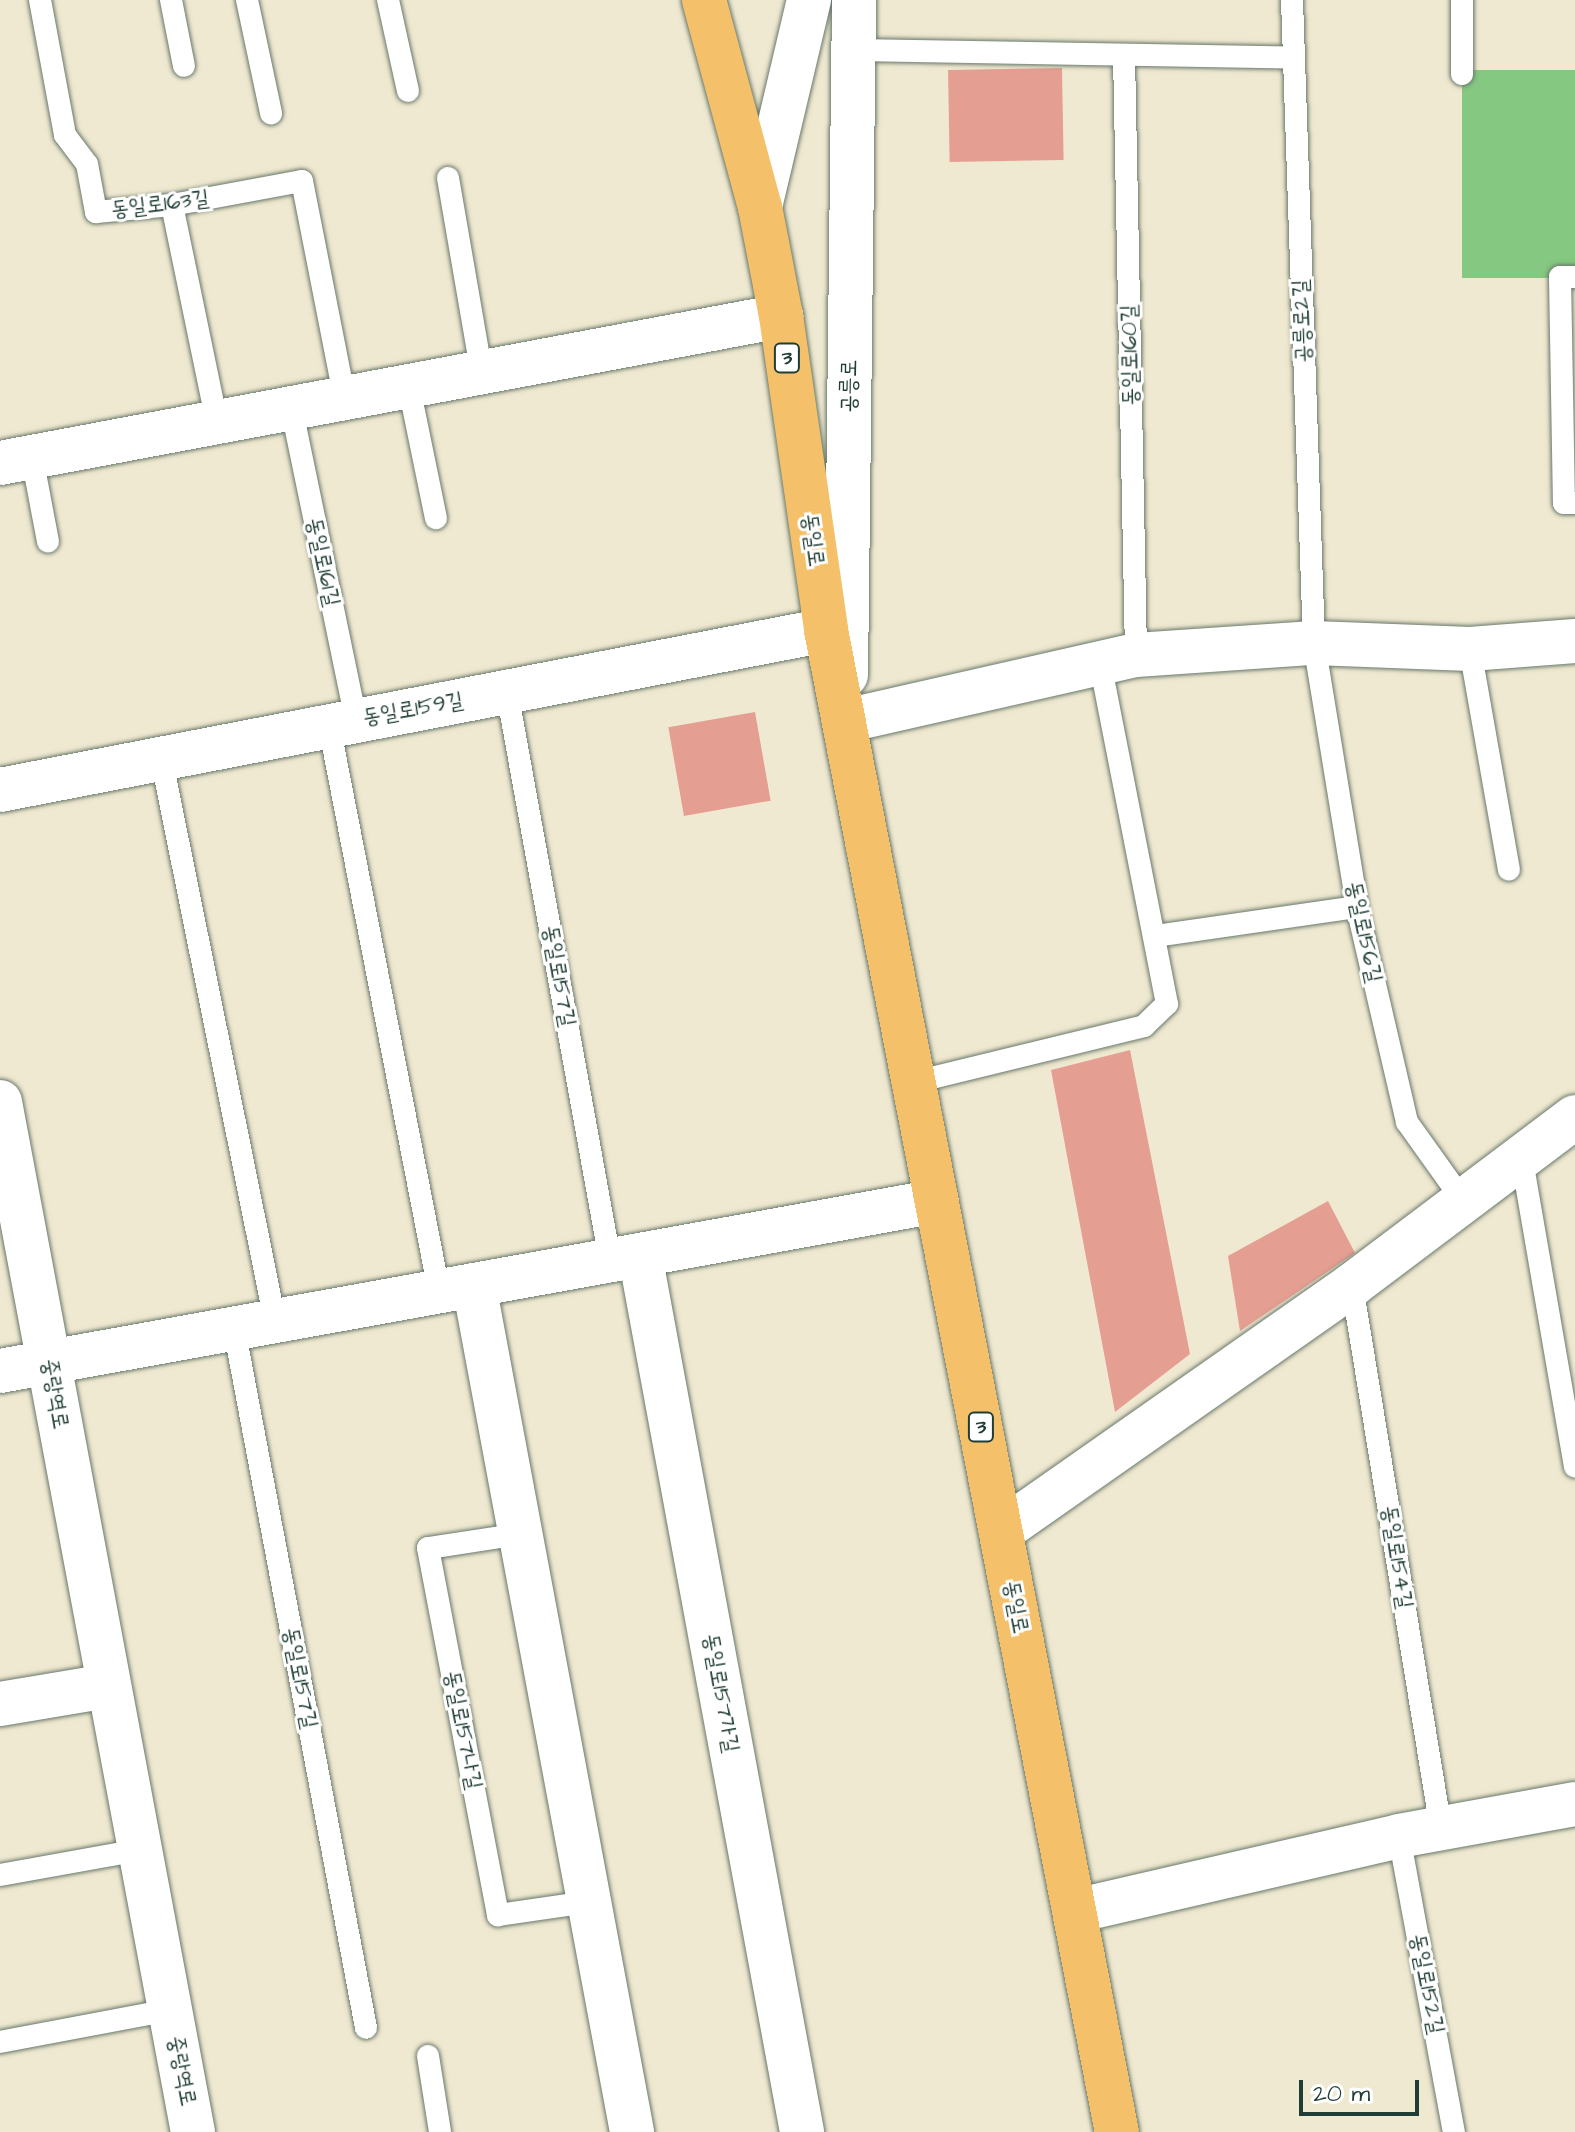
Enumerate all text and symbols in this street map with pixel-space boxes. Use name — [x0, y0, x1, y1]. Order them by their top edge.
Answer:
street label: 동일로163길 — [109, 185, 211, 223]
street label: 공릉로2길 — [1287, 279, 1317, 363]
street label: 동일로160길 — [1116, 304, 1144, 406]
road number: 3 — [773, 342, 801, 374]
street label: 공릉로 — [835, 359, 863, 413]
street label: 동일로 — [796, 512, 830, 568]
street label: 동일로161길 — [301, 515, 345, 609]
street label: 동일로159길 — [361, 687, 465, 731]
street label: 동일로156길 — [1340, 879, 1388, 985]
street label: 동일로157길 — [537, 923, 581, 1029]
street label: 중랑역로 — [36, 1357, 74, 1431]
road number: 3 — [967, 1411, 995, 1443]
street label: 동일로154길 — [1376, 1503, 1418, 1611]
street label: 동일로 — [998, 1578, 1034, 1636]
street label: 동일로157길 — [277, 1625, 323, 1731]
street label: 동일로157가길 — [698, 1631, 744, 1755]
street label: 동일로157나길 — [439, 1668, 487, 1792]
street label: 동일로152길 — [1404, 1932, 1450, 2036]
street label: 중랑역로 — [162, 2034, 202, 2108]
scale bar — [1303, 2064, 1423, 2114]
text: 20 m — [1313, 2077, 1370, 2111]

